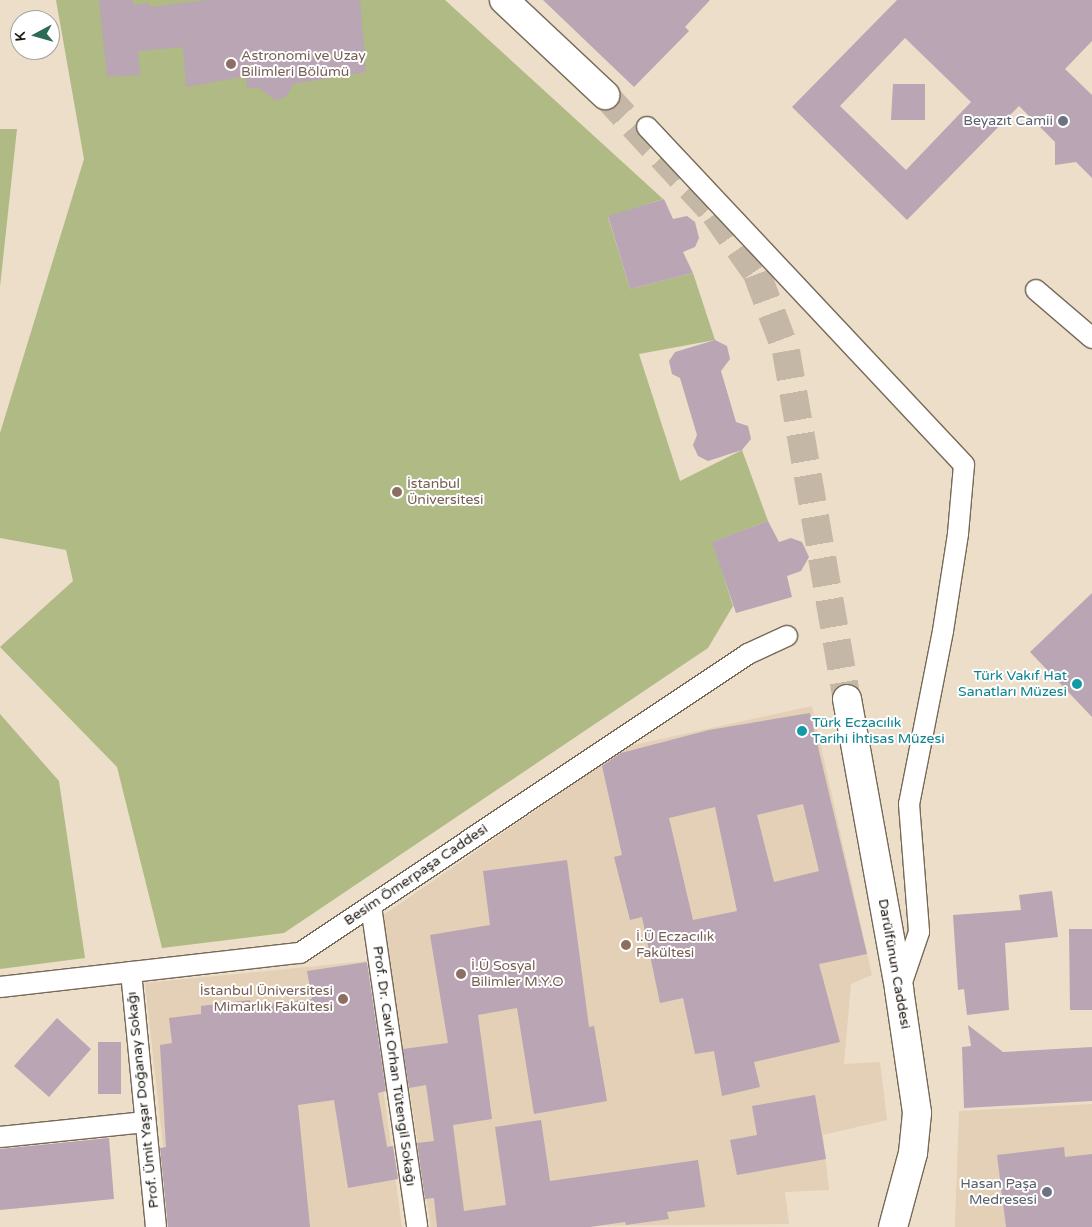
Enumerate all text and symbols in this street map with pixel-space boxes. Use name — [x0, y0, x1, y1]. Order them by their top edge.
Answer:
north arrow — [10, 10, 60, 60]
text: K — [12, 31, 30, 42]
place label: Astronomi ve Uzay Bilimleri Bölümü — [241, 48, 366, 80]
marker: Astronomi ve Uzay Bilimleri Bölümü — [225, 58, 237, 70]
place label: Beyazıt Camii — [963, 113, 1053, 129]
marker: Beyazıt Camii — [1057, 115, 1069, 127]
place label: İstanbul Üniversitesi — [407, 476, 484, 508]
marker: İstanbul Üniversitesi — [391, 486, 403, 498]
place label: Türk Vakıf Hat Sanatları Müzesi — [958, 668, 1067, 700]
marker: Türk Vakıf Hat Sanatları Müzesi — [1071, 678, 1083, 690]
place label: Türk Eczacılık Tarihi İhtisas Müzesi — [812, 715, 945, 748]
marker: Türk Eczacılık Tarihi İhtisas Müzesi — [796, 725, 808, 737]
street label: Besim Ömerpaşa Caddesi — [341, 821, 491, 929]
street label: Darülfünun Caddesi — [874, 898, 914, 1030]
place label: İ.Ü Eczacılık Fakültesi — [636, 929, 714, 962]
marker: İ.Ü Eczacılık Fakültesi — [620, 939, 632, 951]
street label: Prof. Dr. Cavit Orhan Tütengil Sokağı — [369, 945, 419, 1187]
place label: İ.Ü Sosyal Bilimler M.Y.O — [471, 958, 564, 990]
marker: İ.Ü Sosyal Bilimler M.Y.O — [455, 968, 467, 980]
place label: İstanbul Üniversitesi Mimarlık Fakültesi — [200, 983, 333, 1016]
street label: Prof. Ümit Yaşar Doğanay Sokağı — [123, 991, 163, 1209]
marker: İstanbul Üniversitesi Mimarlık Fakültesi — [337, 993, 349, 1005]
place label: Hasan Paşa Medresesi — [960, 1176, 1037, 1208]
marker: Hasan Paşa Medresesi — [1041, 1186, 1053, 1198]

